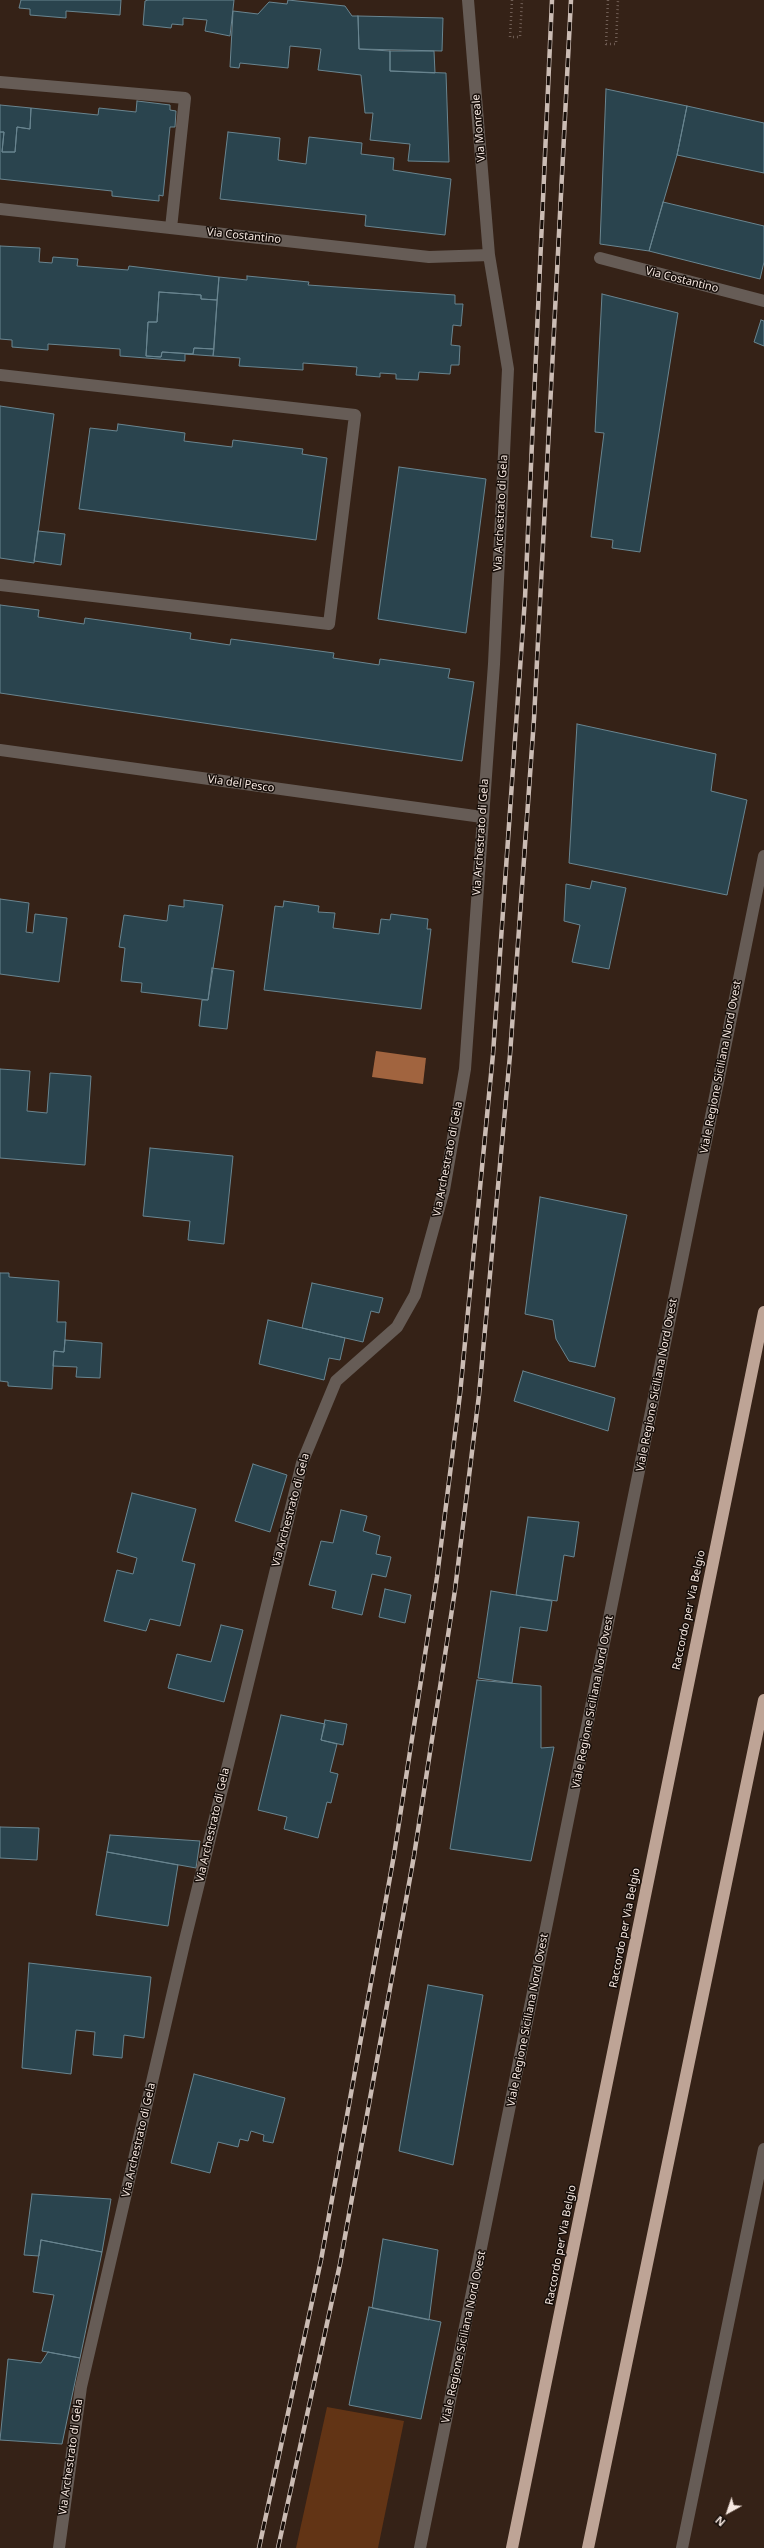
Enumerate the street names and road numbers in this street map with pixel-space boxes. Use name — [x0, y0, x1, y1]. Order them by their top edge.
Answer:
street label: Via Monreale — [469, 94, 489, 162]
street label: Via Costantino — [206, 226, 282, 246]
street label: Via Costantino — [644, 265, 720, 295]
street label: Via Archestrato di Gela — [491, 454, 511, 572]
street label: Via del Pesco — [207, 773, 275, 795]
street label: Via Archestrato di Gela — [470, 778, 492, 896]
street label: Viale Regione Siciliana Nord Ovest — [698, 979, 744, 1155]
street label: Via Archestrato di Gela — [430, 1100, 466, 1218]
street label: Viale Regione Siciliana Nord Ovest — [634, 1297, 680, 1473]
street label: Via Archestrato di Gela — [269, 1452, 313, 1568]
street label: Raccordo per Via Belgio — [670, 1549, 708, 1671]
street label: Viale Regione Siciliana Nord Ovest — [570, 1614, 616, 1790]
street label: Via Archestrato di Gela — [193, 1767, 233, 1883]
street label: Raccordo per Via Belgio — [607, 1867, 643, 1989]
street label: Viale Regione Siciliana Nord Ovest — [505, 1932, 551, 2108]
street label: Via Archestrato di Gela — [119, 2082, 159, 2198]
street label: Raccordo per Via Belgio — [543, 2184, 579, 2306]
street label: Viale Regione Siciliana Nord Ovest — [439, 2250, 489, 2424]
street label: Via Archestrato di Gela — [56, 2398, 86, 2516]

